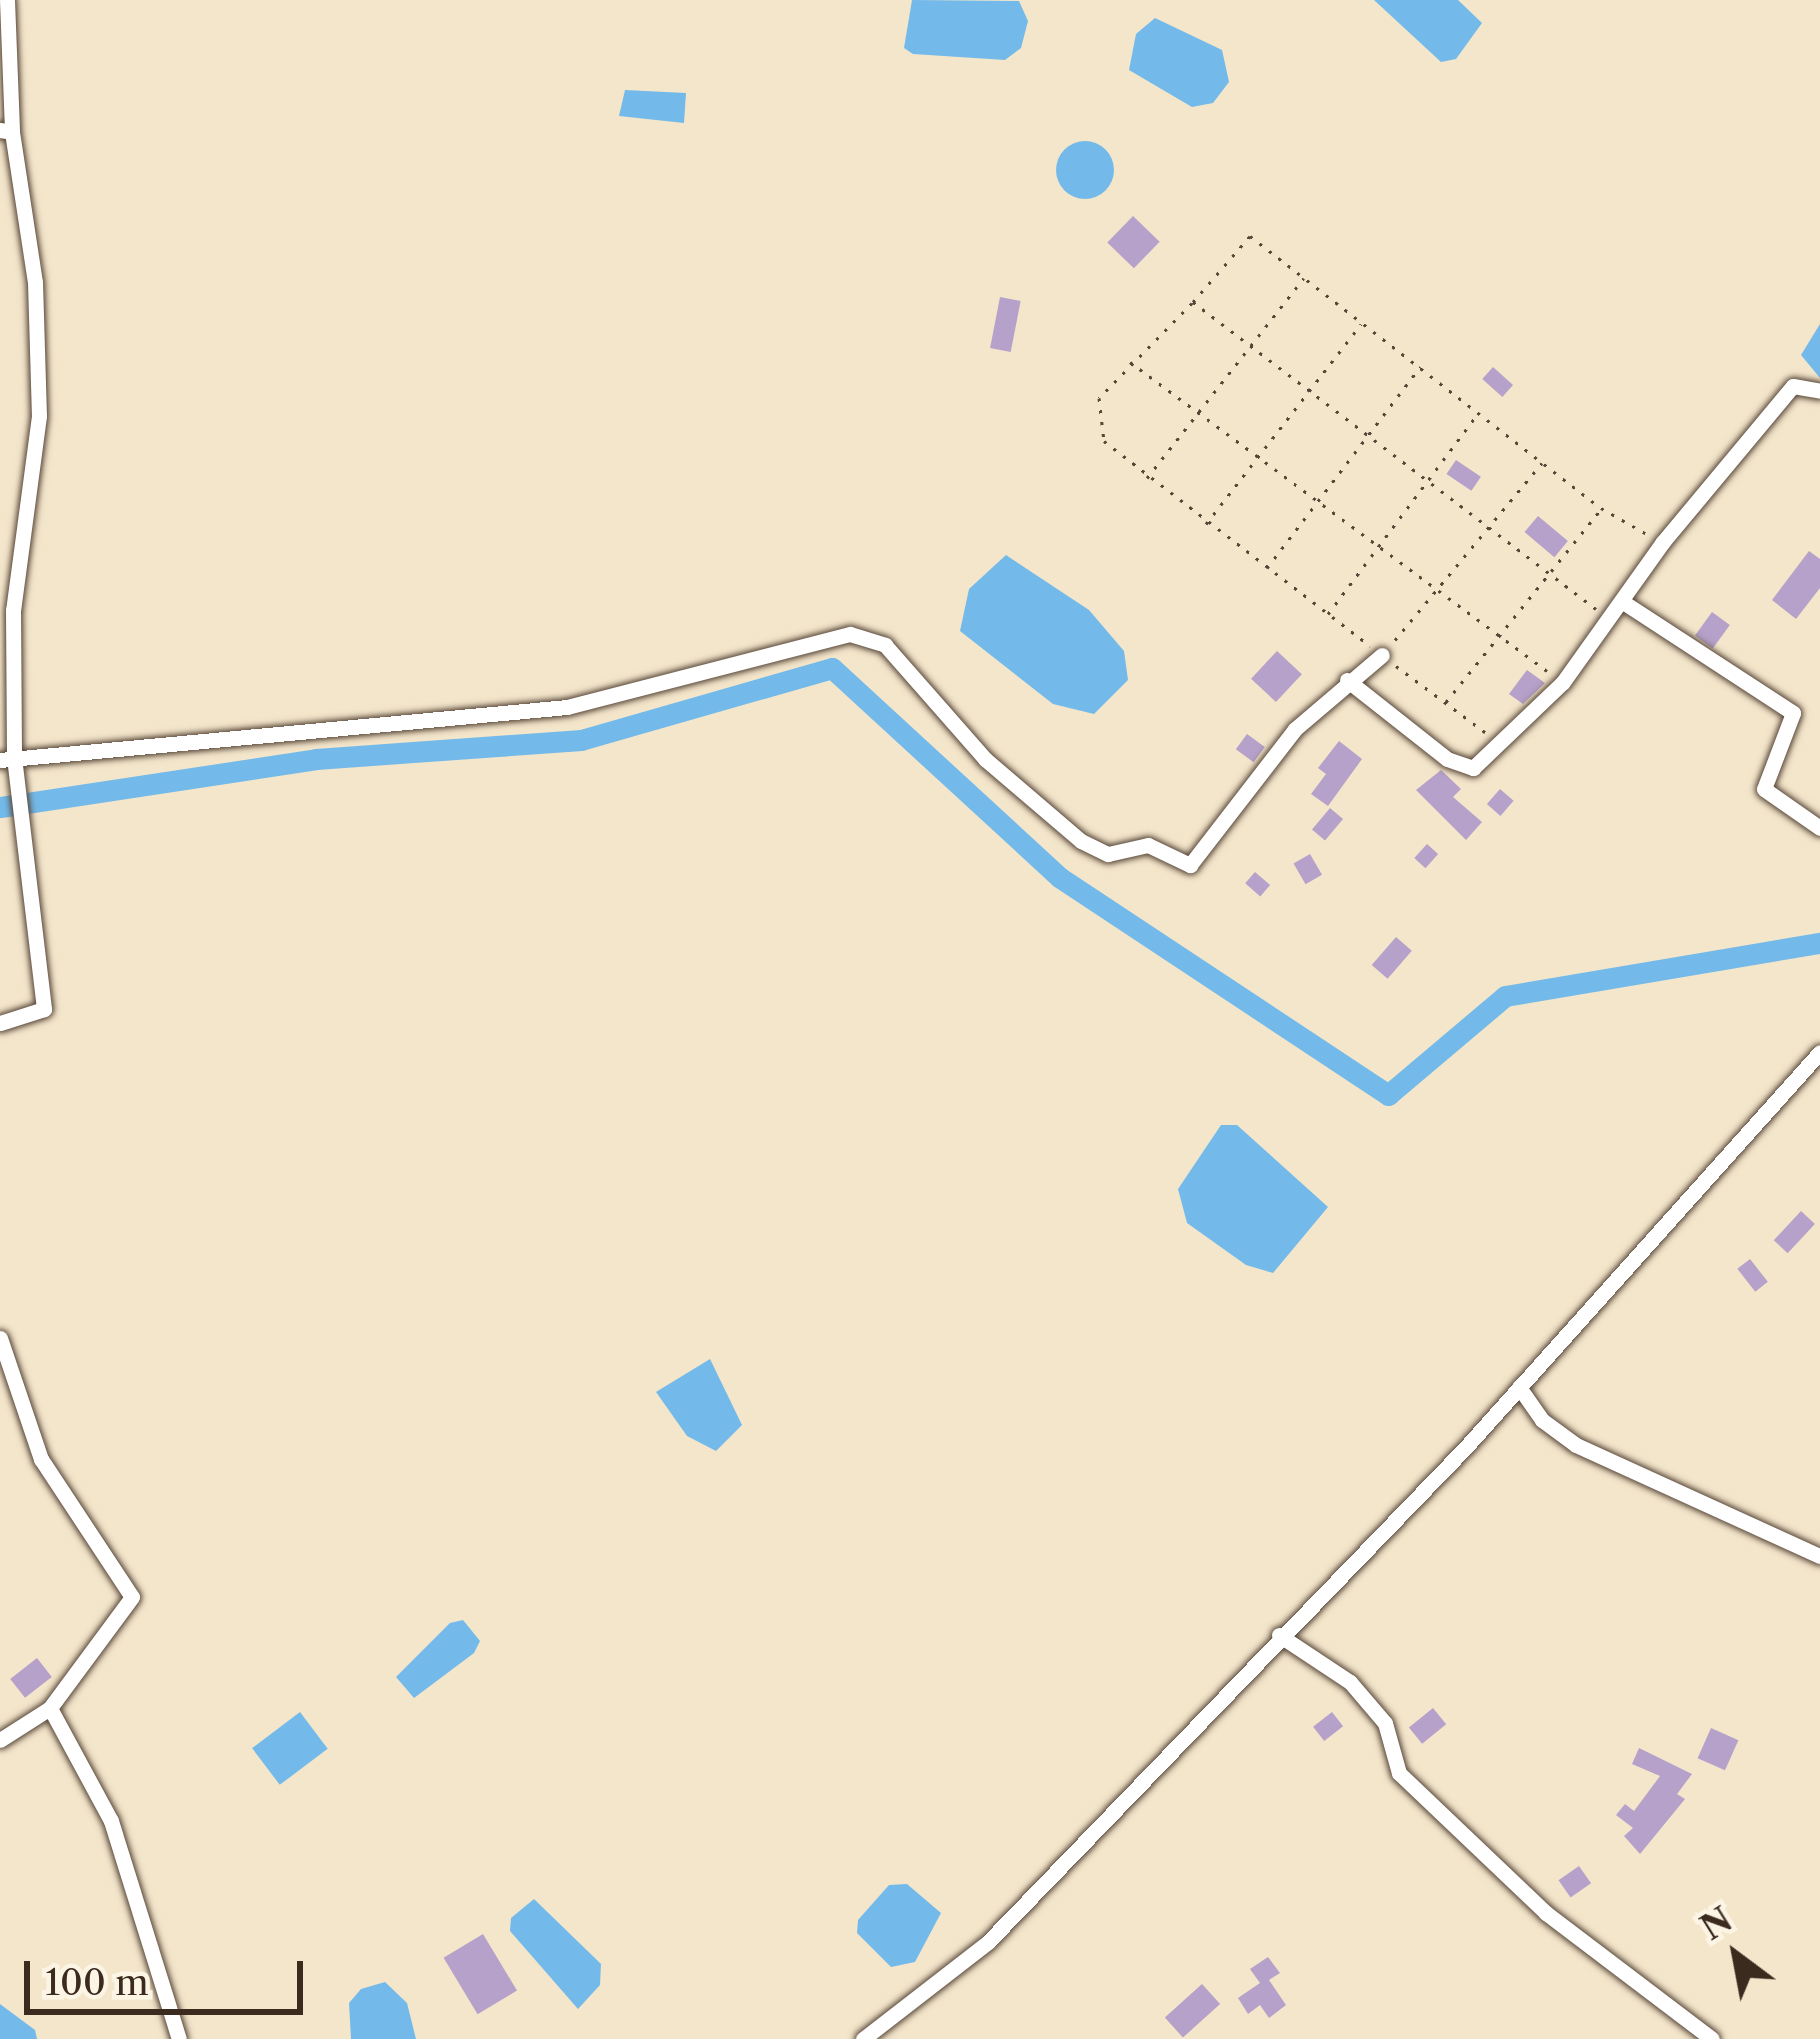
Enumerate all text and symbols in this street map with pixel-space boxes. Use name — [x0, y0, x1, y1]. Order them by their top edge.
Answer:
north arrow — [1676, 1895, 1796, 2015]
text: N — [1694, 1899, 1740, 1949]
scale bar — [30, 1937, 309, 2011]
text: 100 m — [45, 1960, 149, 2004]

